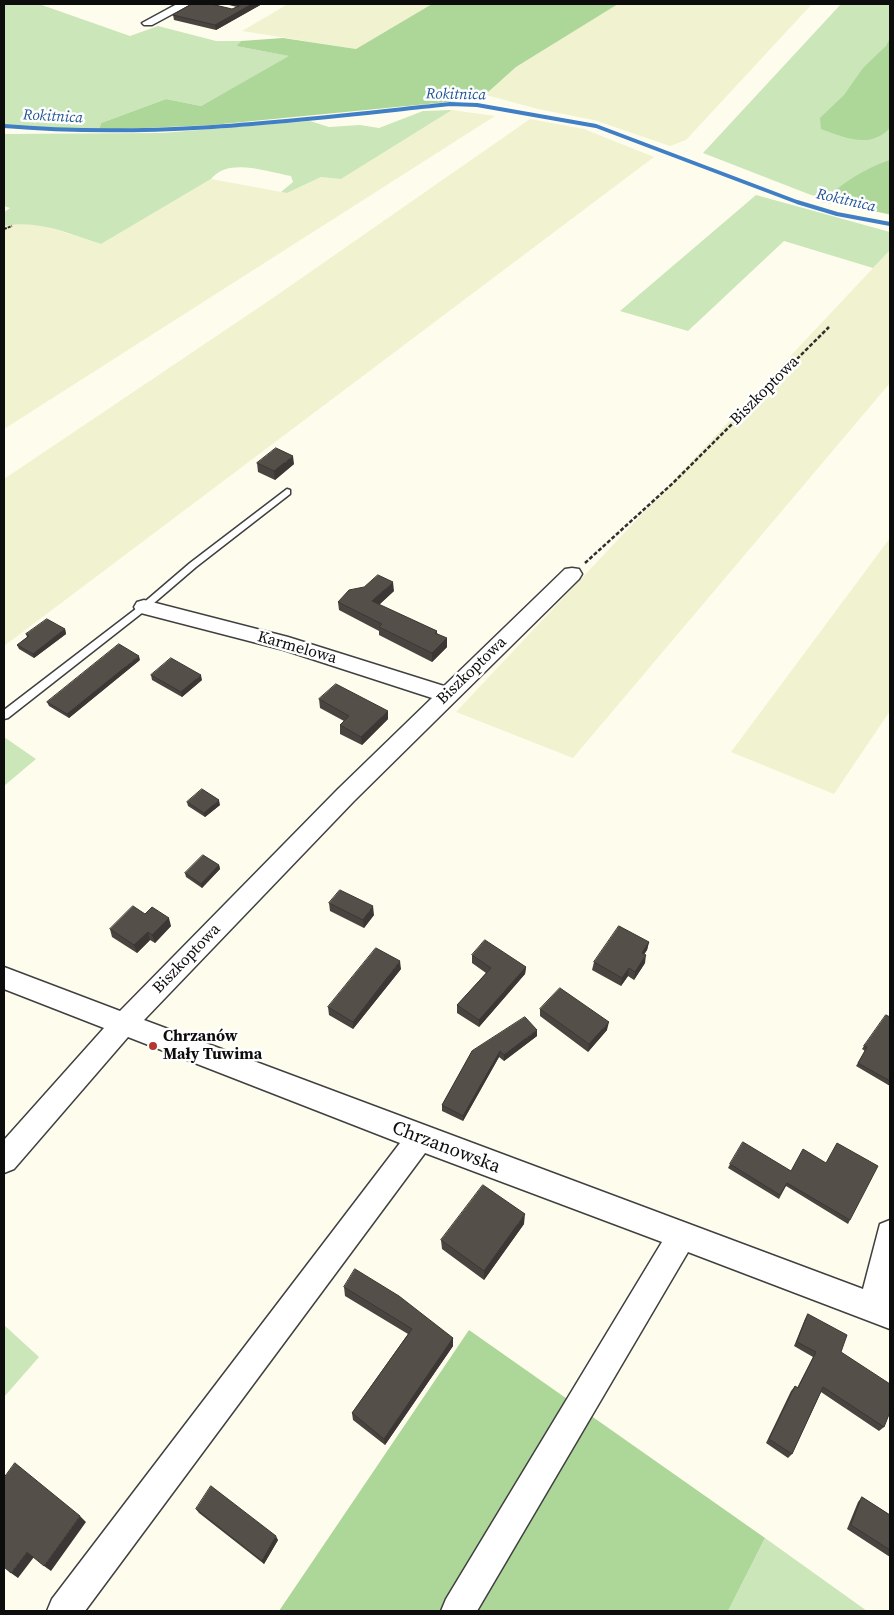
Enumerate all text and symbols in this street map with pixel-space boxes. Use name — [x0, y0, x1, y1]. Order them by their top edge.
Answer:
water label: Rokitnica — [426, 85, 486, 105]
water label: Rokitnica — [22, 106, 84, 128]
water label: Rokitnica — [815, 185, 877, 217]
street label: Biszkoptowa — [727, 353, 803, 429]
street label: Karmelowa — [255, 628, 339, 668]
street label: Biszkoptowa — [433, 633, 511, 709]
street label: Biszkoptowa — [149, 920, 225, 998]
place label: Chrzanów Mały Tuwima — [163, 1027, 262, 1065]
marker: Chrzanów Mały Tuwima — [147, 1040, 159, 1052]
street label: Chrzanowska — [389, 1117, 503, 1179]

